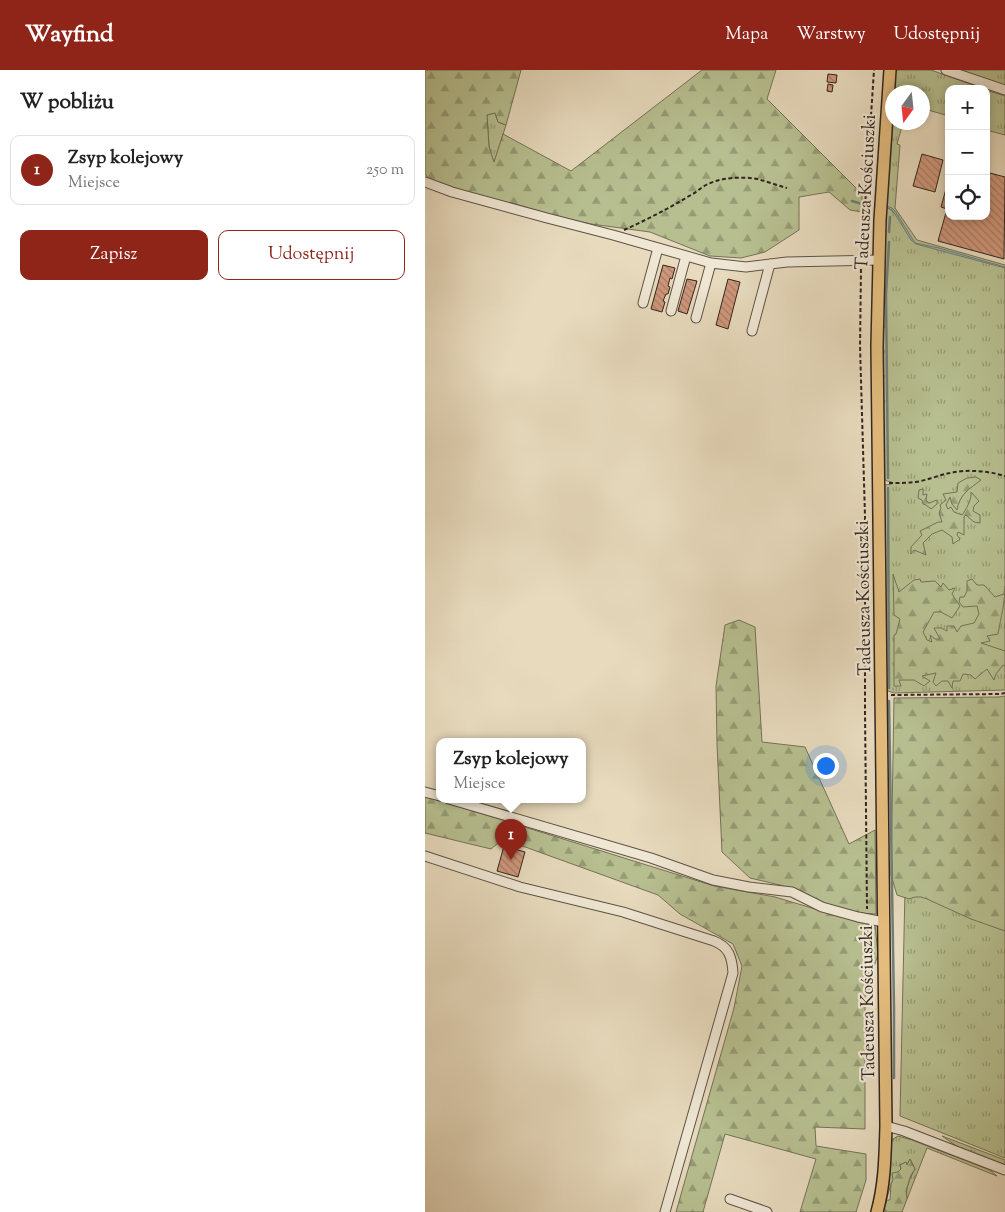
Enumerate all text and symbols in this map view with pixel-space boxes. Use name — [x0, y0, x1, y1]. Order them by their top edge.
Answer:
text: Wayfind — [25, 18, 113, 52]
text: Mapa — [725, 22, 768, 48]
text: Warstwy — [796, 22, 866, 48]
text: Udostępnij — [894, 22, 980, 48]
north arrow — [885, 85, 930, 130]
map controls — [945, 85, 990, 220]
button: + — [945, 85, 990, 130]
text: W pobliżu — [20, 88, 114, 118]
street label: Tadeusza Kościuszki — [850, 114, 884, 270]
button: − — [945, 130, 990, 175]
text: Zsyp kolejowy — [68, 145, 183, 172]
text: 1 — [34, 159, 40, 182]
text: 250 m — [366, 159, 404, 182]
text: Miejsce — [68, 172, 120, 195]
button: locate — [945, 175, 990, 220]
button: Zapisz — [20, 230, 208, 280]
button: Udostępnij — [218, 230, 405, 280]
street label: Tadeusza Kościuszki — [851, 520, 879, 676]
popup — [436, 738, 586, 803]
text: Zsyp kolejowy — [453, 746, 569, 773]
your location — [813, 753, 839, 779]
text: Miejsce — [453, 773, 505, 796]
pin: 1 — [495, 819, 527, 860]
street label: Tadeusza Kościuszki — [855, 925, 883, 1081]

